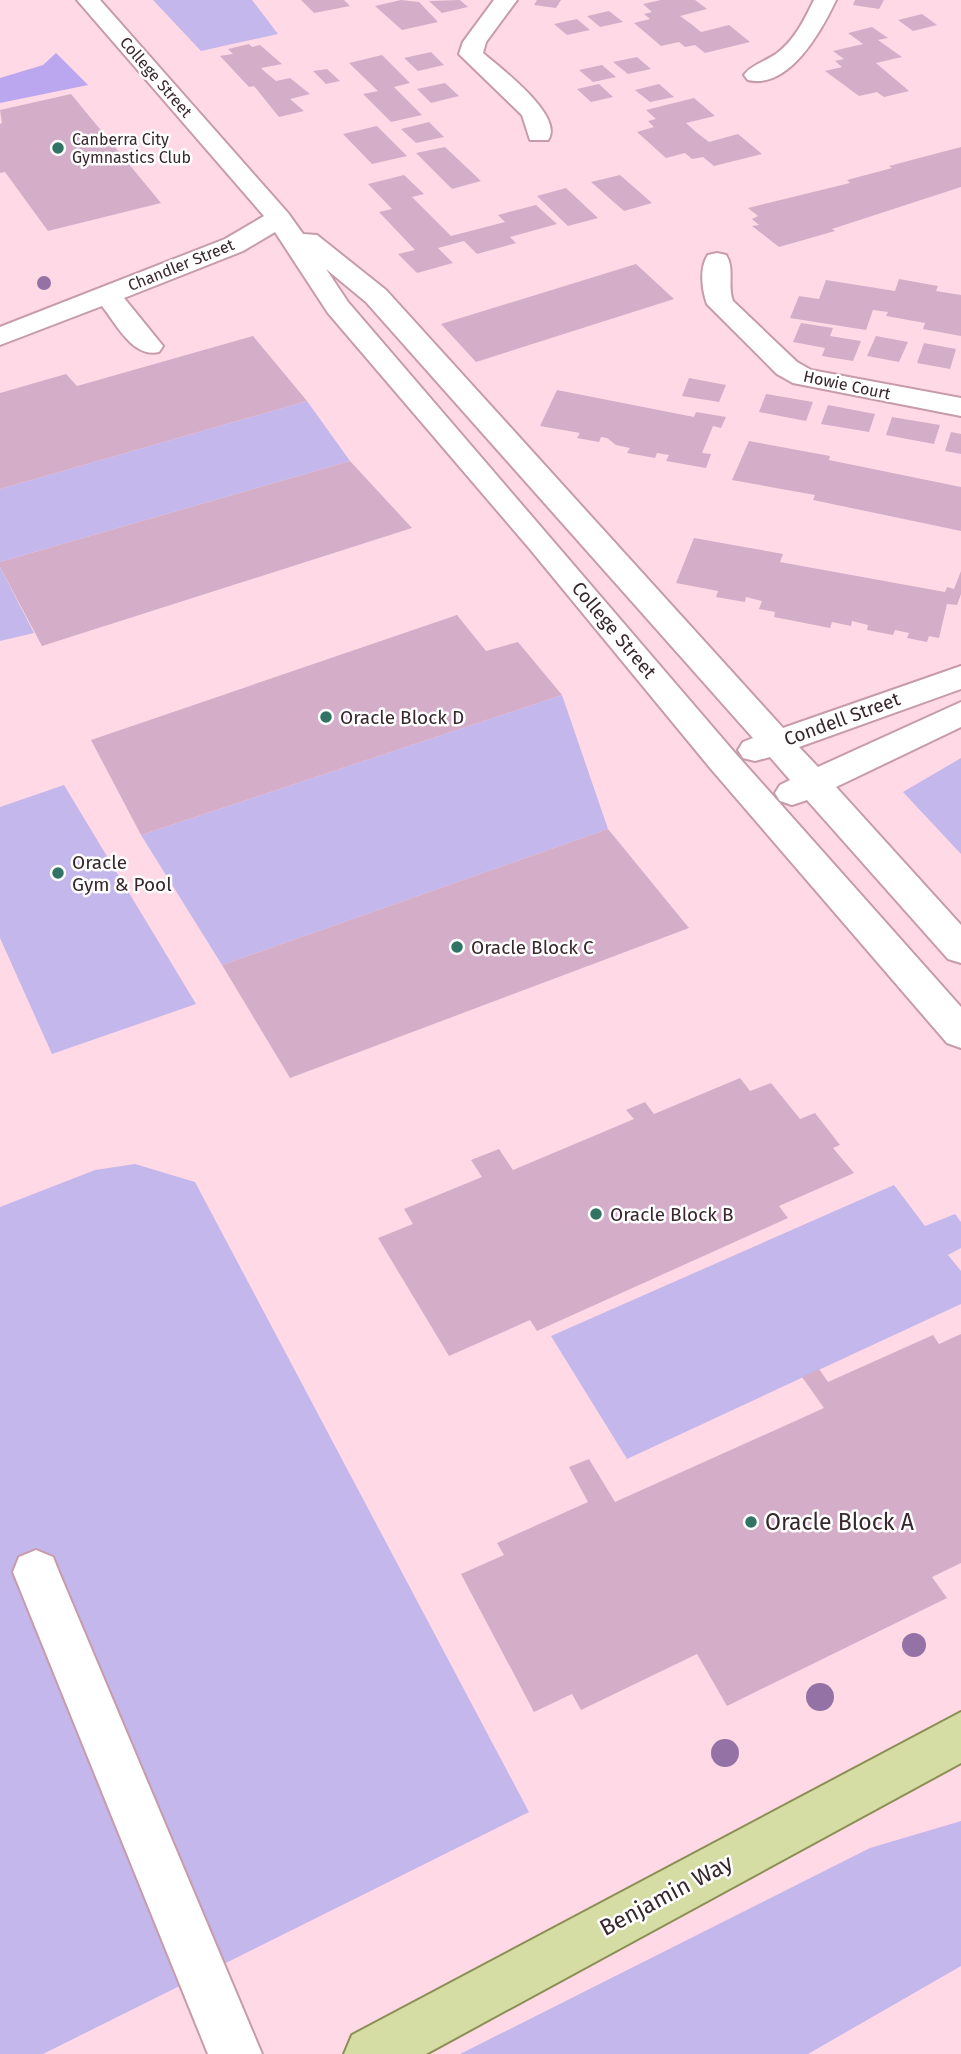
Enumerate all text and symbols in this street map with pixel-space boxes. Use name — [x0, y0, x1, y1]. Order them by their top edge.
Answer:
street label: College Street — [116, 33, 196, 121]
place label: Canberra City Gymnastics Club — [72, 130, 191, 167]
marker: Canberra City Gymnastics Club — [50, 140, 66, 156]
street label: Chandler Street — [125, 235, 237, 295]
street label: Howie Court — [802, 367, 892, 404]
street label: College Street — [567, 577, 661, 683]
street label: Condell Street — [781, 687, 903, 751]
place label: Oracle Block D — [340, 706, 464, 729]
marker: Oracle Block D — [318, 709, 334, 725]
place label: Oracle Gym & Pool — [72, 851, 172, 896]
marker: Oracle Gym & Pool — [50, 865, 66, 881]
place label: Oracle Block C — [471, 936, 594, 959]
marker: Oracle Block C — [449, 939, 465, 955]
place label: Oracle Block B — [610, 1203, 734, 1226]
marker: Oracle Block B — [588, 1206, 604, 1222]
place label: Oracle Block A — [765, 1508, 915, 1536]
marker: Oracle Block A — [743, 1514, 759, 1530]
street label: Benjamin Way — [595, 1848, 738, 1942]

